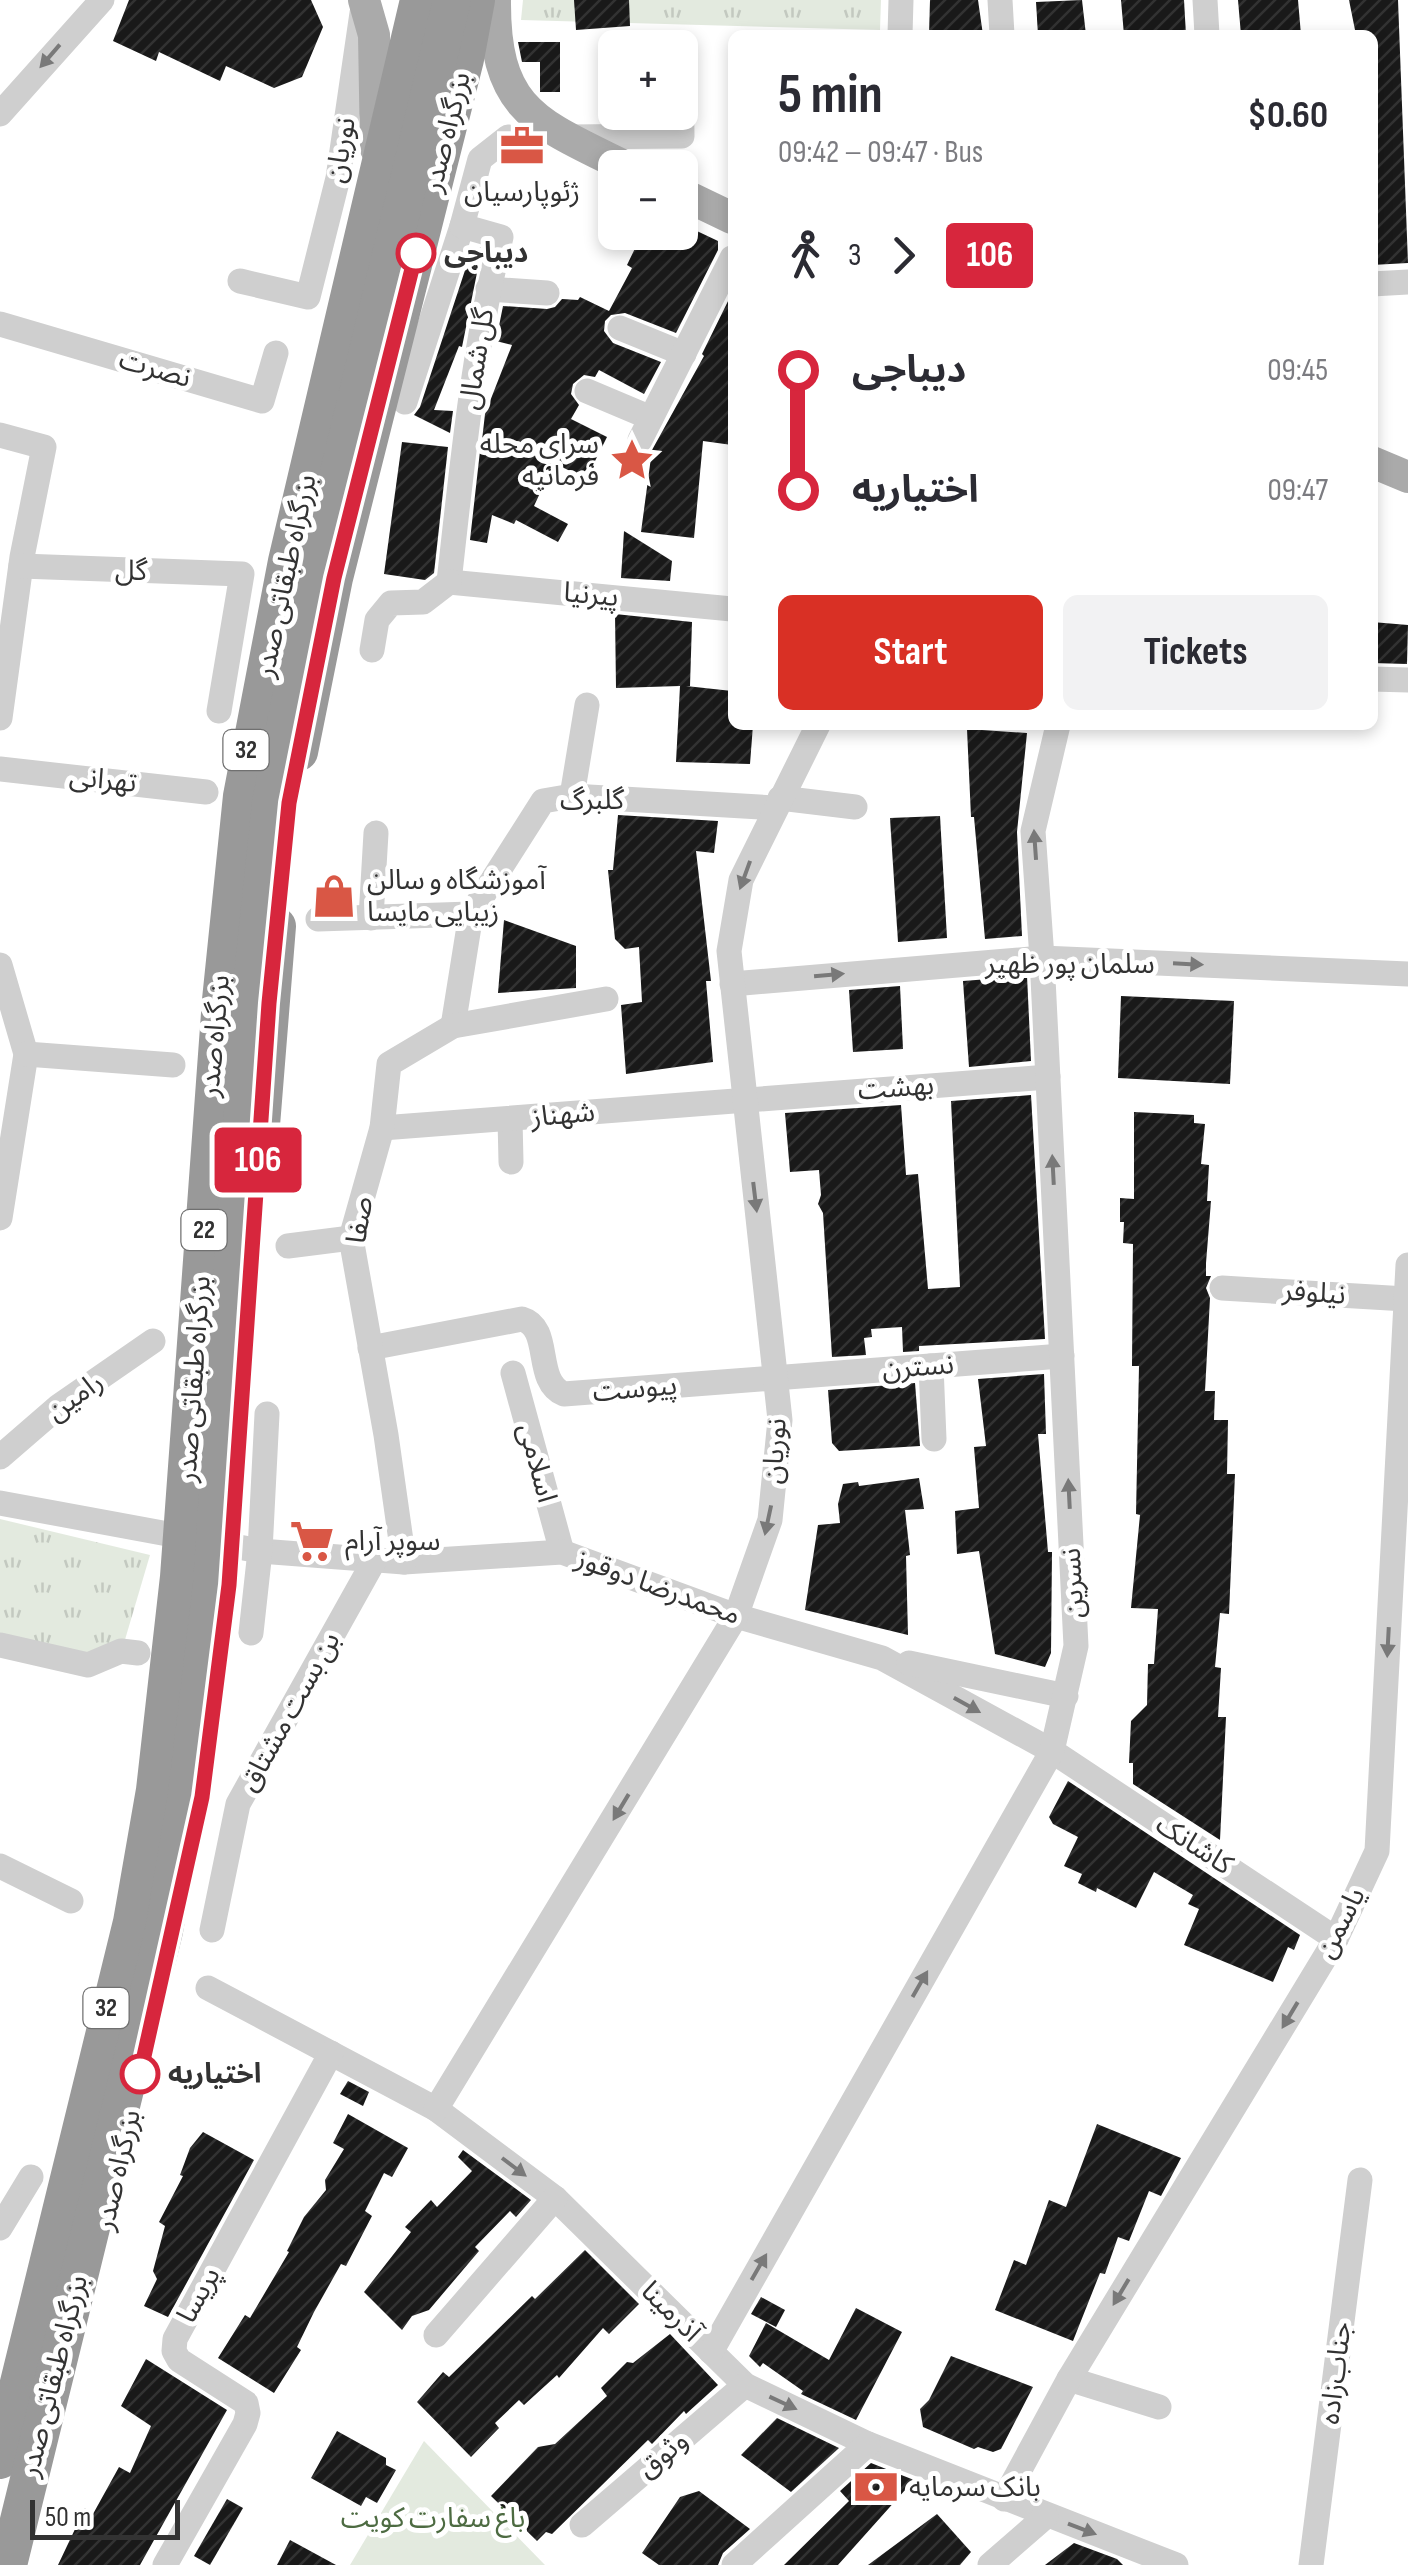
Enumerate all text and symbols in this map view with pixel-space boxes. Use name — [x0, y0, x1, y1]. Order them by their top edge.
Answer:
map controls — [598, 30, 698, 250]
button: + — [598, 30, 698, 130]
one-way arrow — [40, 43, 62, 68]
text: 5 min — [778, 62, 883, 129]
street label: بزرگراه صدر — [416, 69, 478, 196]
text: $0.60 — [1247, 93, 1328, 138]
street label: نوریان — [319, 115, 363, 185]
office icon: ژئوپارسیان — [498, 122, 546, 170]
text: 09:42 – 09:47 · Bus — [778, 133, 983, 172]
button: − — [598, 150, 698, 250]
place label: ژئوپارسیان — [464, 176, 580, 209]
icon: walk — [778, 228, 833, 283]
icon: forward — [876, 228, 931, 283]
marker: دیباجی — [397, 234, 435, 272]
text: 106 — [966, 234, 1013, 277]
text: 3 — [848, 236, 861, 275]
place label: دیباجی — [444, 237, 528, 270]
street label: گل شمال — [453, 306, 501, 412]
street label: نصرت — [115, 343, 195, 395]
text: دیباجی — [852, 348, 966, 393]
text: 09:45 — [1267, 351, 1328, 390]
place label: سرای محله فرمانیه — [480, 428, 599, 493]
place icon: سرای محله فرمانیه — [608, 436, 656, 484]
text: اختیاریه — [852, 468, 979, 513]
text: 09:47 — [1268, 471, 1328, 510]
street label: بزرگراه طبقاتی صدر — [248, 472, 324, 681]
street label: گل — [114, 554, 148, 588]
street label: پیرنیا — [562, 576, 620, 614]
button: Start — [778, 595, 1043, 710]
button: Tickets — [1063, 595, 1328, 710]
road number: 32 — [224, 730, 268, 770]
street label: تهرانی — [68, 760, 138, 800]
street label: گلبرگ — [560, 784, 624, 817]
one-way arrow — [1027, 829, 1043, 861]
one-way arrow — [737, 861, 752, 891]
place label: آموزشگاه و سالن زیبایی مایسا — [367, 864, 548, 929]
shop icon: آموزشگاه و سالن زیبایی مایسا — [310, 872, 358, 920]
street label: سلمان پور ظهیر — [984, 948, 1155, 981]
one-way arrow — [1173, 956, 1205, 972]
one-way arrow — [814, 967, 845, 983]
street label: بزرگراه صدر — [193, 973, 237, 1100]
street label: بهشت — [857, 1069, 935, 1107]
street label: شهناز — [529, 1096, 596, 1134]
line badge: 106 — [200, 1128, 316, 1192]
text: 106 — [235, 1139, 281, 1182]
one-way arrow — [1044, 1153, 1060, 1185]
one-way arrow — [747, 1182, 763, 1213]
street label: صفا — [340, 1194, 380, 1246]
road number: 22 — [182, 1210, 226, 1250]
street label: نیلوفر — [1280, 1274, 1347, 1312]
street label: بزرگراه طبقاتی صدر — [170, 1275, 218, 1484]
street label: نسترن — [881, 1348, 955, 1386]
street label: رامین — [40, 1365, 110, 1429]
street label: پیوست — [591, 1369, 679, 1409]
street label: نوریان — [756, 1417, 794, 1485]
street label: اسلامی — [511, 1420, 563, 1506]
one-way arrow — [1060, 1478, 1076, 1510]
one-way arrow — [760, 1505, 775, 1536]
supermarket icon: سوپر آرام — [288, 1517, 336, 1565]
place label: سوپر آرام — [345, 1525, 440, 1561]
street label: محمدرضا دوقوز — [570, 1542, 745, 1632]
street label: نسرین — [1055, 1547, 1091, 1619]
street label: بن بست مشتاق — [233, 1626, 347, 1798]
one-way arrow — [1380, 1626, 1396, 1658]
one-way arrow — [953, 1695, 981, 1713]
one-way arrow — [613, 1793, 630, 1821]
street label: کاشانک — [1150, 1808, 1239, 1882]
street label: یاسمن — [1309, 1882, 1373, 1964]
one-way arrow — [910, 1970, 928, 1998]
road number: 32 — [84, 1988, 128, 2028]
one-way arrow — [1282, 2001, 1299, 2029]
marker: اختیاریه — [121, 2055, 159, 2093]
place label: اختیاریه — [168, 2058, 261, 2091]
street label: بزرگراه صدر — [88, 2107, 148, 2234]
one-way arrow — [501, 2157, 527, 2177]
one-way arrow — [750, 2253, 768, 2281]
street label: پریسا — [170, 2261, 228, 2329]
street label: بزرگراه طبقاتی صدر — [13, 2272, 95, 2481]
street label: آذرمینا — [634, 2275, 709, 2350]
one-way arrow — [1113, 2278, 1131, 2306]
street label: جناب‌زاده — [1313, 2320, 1359, 2426]
one-way arrow — [769, 2394, 798, 2411]
street label: وثوق — [631, 2424, 695, 2486]
bank icon: بانک سرمایه — [852, 2463, 900, 2511]
place label: بانک سرمایه — [909, 2471, 1041, 2504]
scale bar — [30, 2495, 180, 2540]
text: 50 m — [45, 2501, 91, 2534]
park label: باغ سفارت کویت — [341, 2502, 525, 2538]
one-way arrow — [1068, 2522, 1098, 2538]

